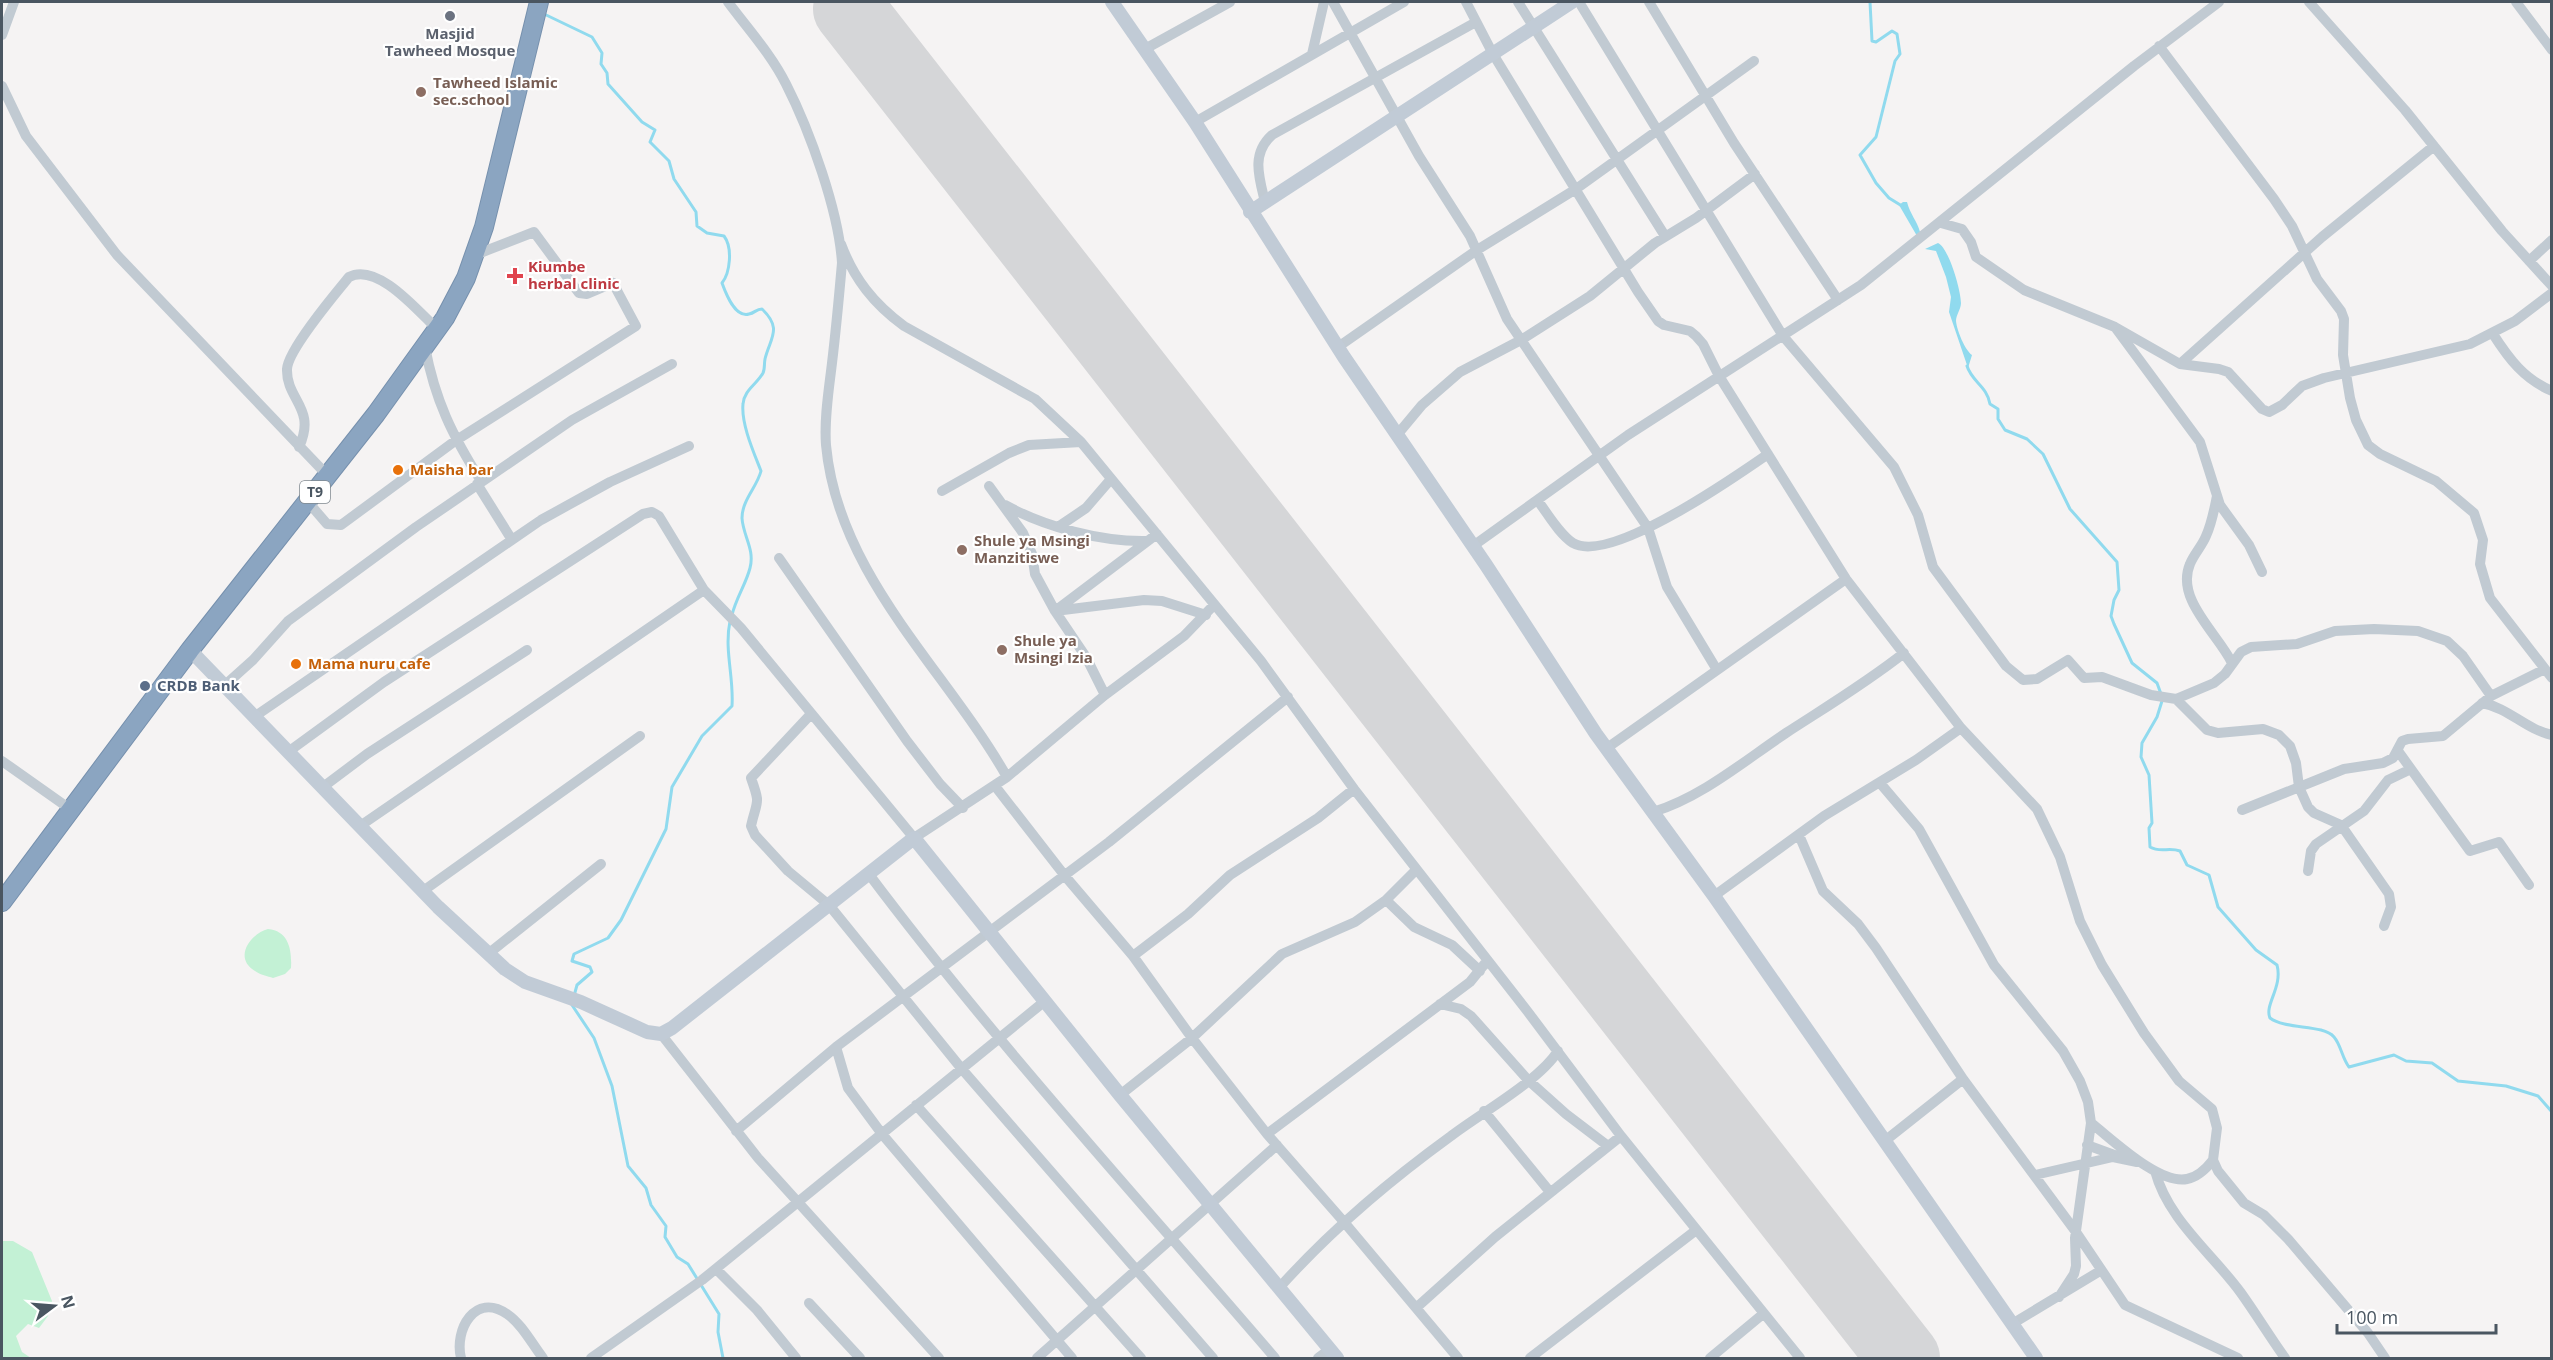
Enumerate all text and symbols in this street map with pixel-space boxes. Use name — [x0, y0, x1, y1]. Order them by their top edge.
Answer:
marker: Masjid Tawheed Mosque — [443, 9, 457, 23]
place label: Masjid Tawheed Mosque — [385, 23, 515, 60]
place label: Tawheed Islamic sec.school — [433, 72, 558, 109]
marker: Tawheed Islamic sec.school — [414, 85, 428, 99]
place label: Kiumbe herbal clinic — [528, 256, 620, 293]
marker: Kiumbe herbal clinic — [506, 267, 524, 285]
place label: Maisha bar — [410, 459, 494, 479]
marker: Maisha bar — [391, 463, 405, 477]
road number: T9 — [300, 481, 330, 503]
place label: Shule ya Msingi Manzitiswe — [974, 530, 1090, 567]
marker: Shule ya Msingi Manzitiswe — [955, 543, 969, 557]
place label: Shule ya Msingi Izia — [1014, 630, 1093, 667]
marker: Shule ya Msingi Izia — [995, 643, 1009, 657]
place label: Mama nuru cafe — [308, 653, 431, 673]
marker: Mama nuru cafe — [289, 657, 303, 671]
place label: CRDB Bank — [157, 675, 241, 695]
marker: CRDB Bank — [138, 679, 152, 693]
north arrow — [24, 1276, 84, 1336]
text: N — [56, 1293, 81, 1311]
scale bar — [2337, 1297, 2496, 1335]
text: 100 m — [2346, 1305, 2398, 1329]

